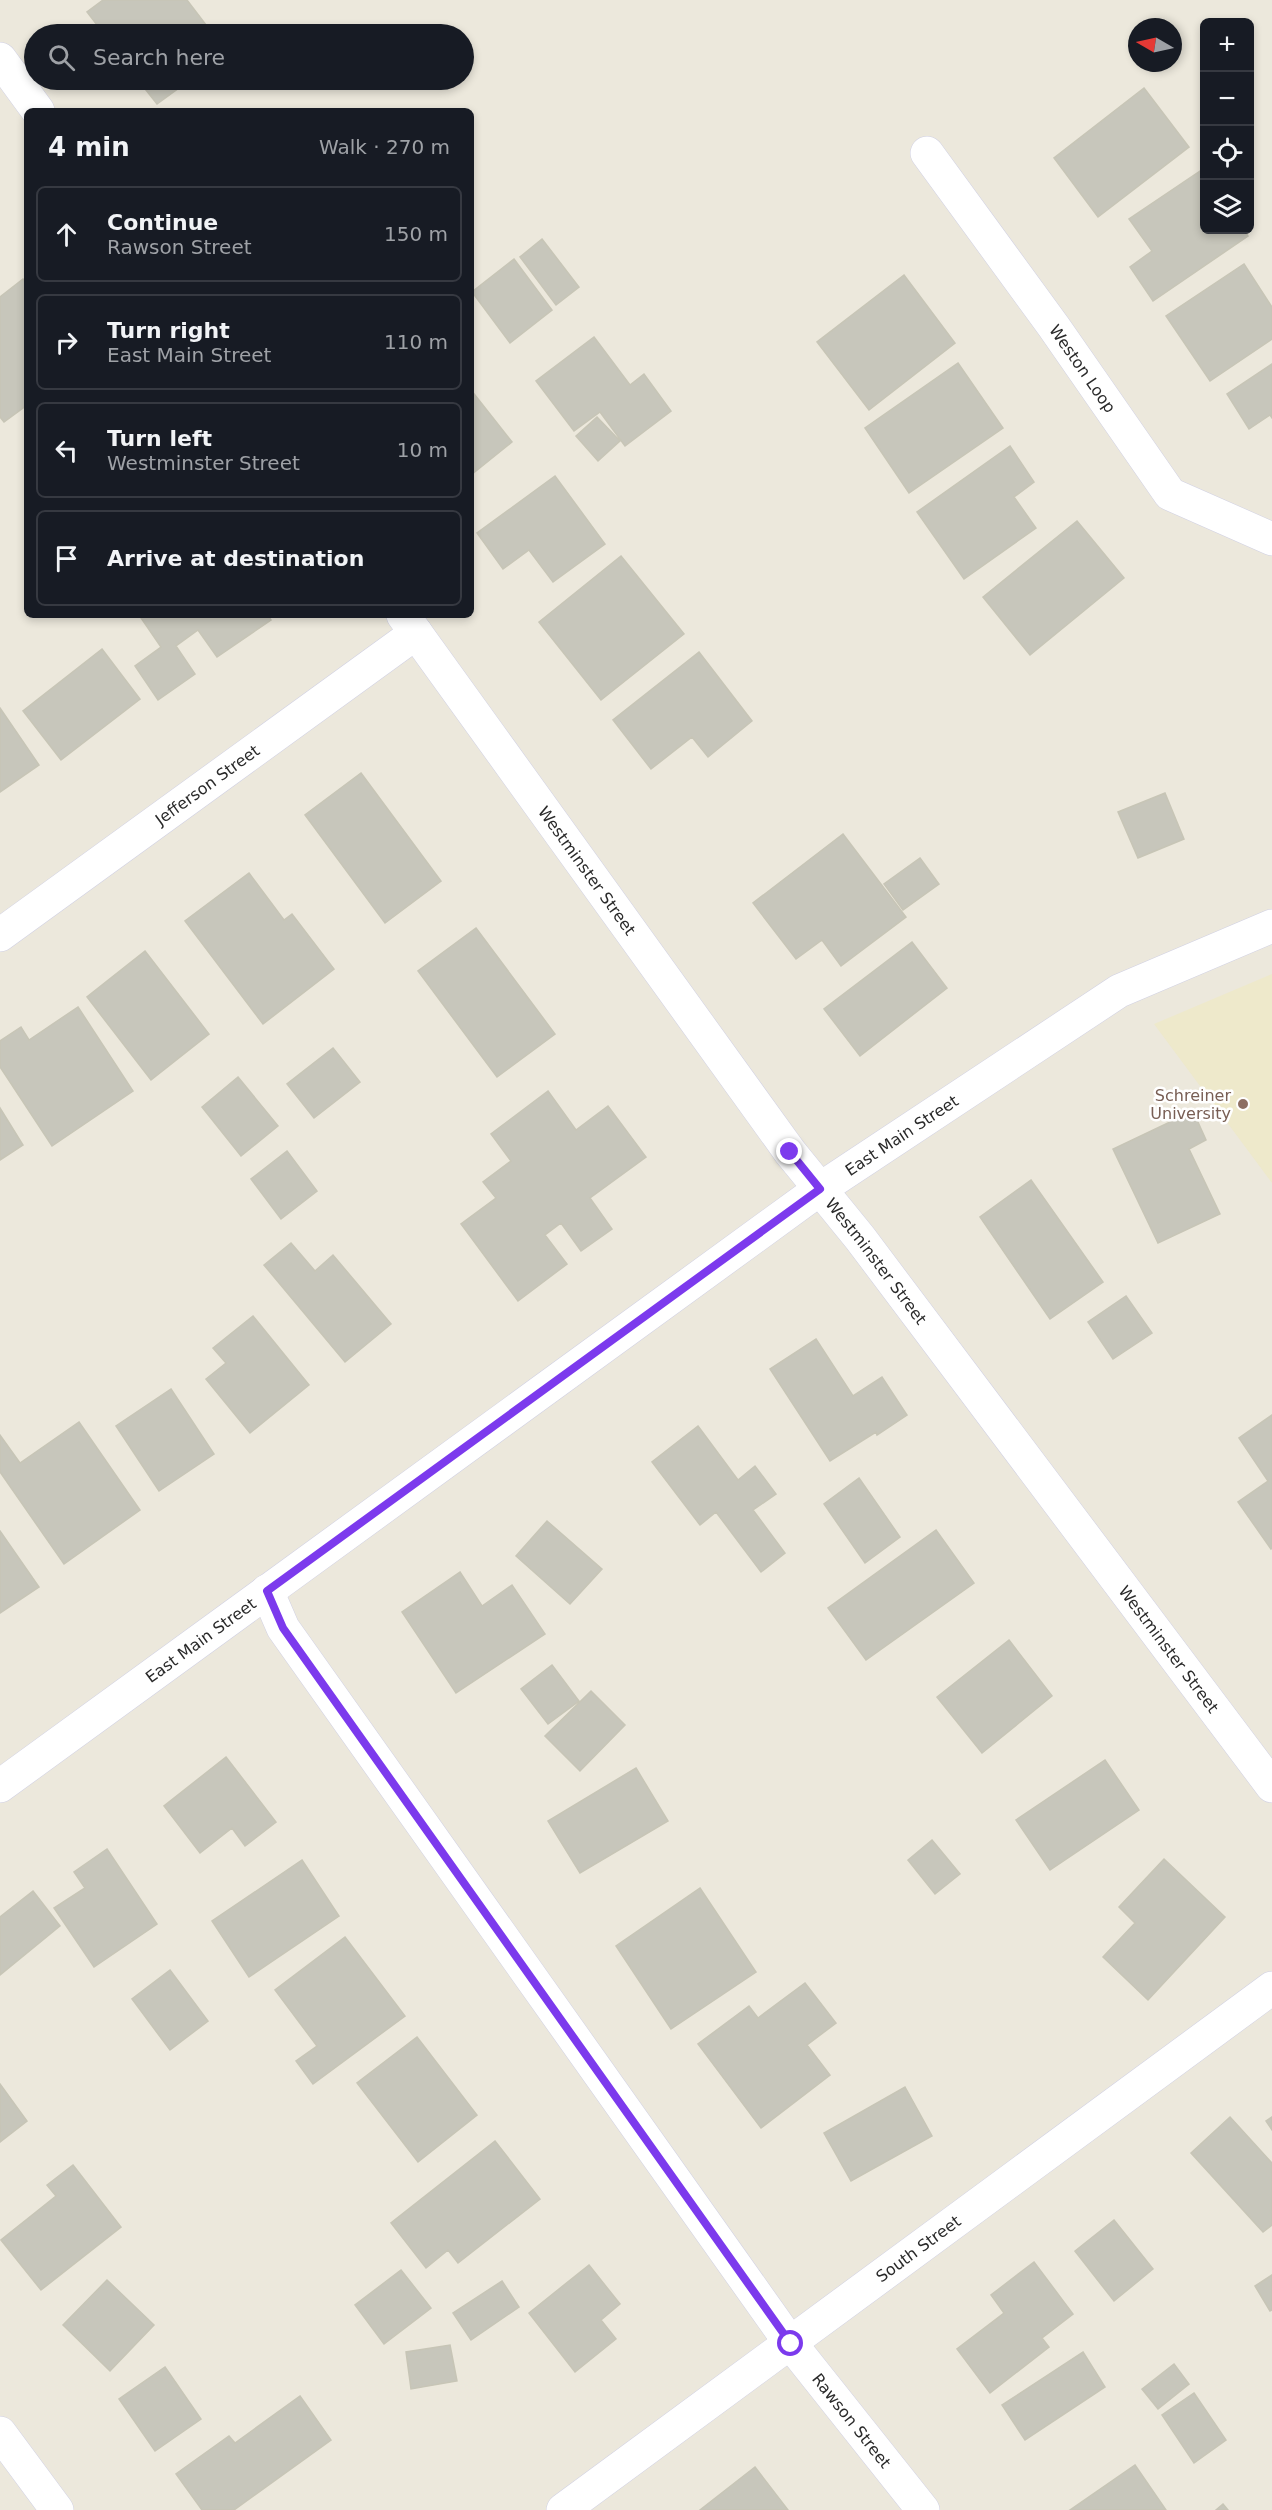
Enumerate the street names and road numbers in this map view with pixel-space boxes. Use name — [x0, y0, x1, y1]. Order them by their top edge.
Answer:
street label: Weston Loop — [1046, 321, 1120, 416]
street label: Jefferson Street — [151, 740, 263, 829]
street label: Westminster Street — [534, 802, 640, 939]
street label: East Main Street — [841, 1091, 962, 1179]
street label: Westminster Street — [822, 1194, 931, 1328]
street label: Westminster Street — [1115, 1582, 1223, 1716]
street label: East Main Street — [142, 1594, 259, 1686]
street label: South Street — [872, 2211, 964, 2286]
street label: Rawson Street — [808, 2369, 895, 2472]

